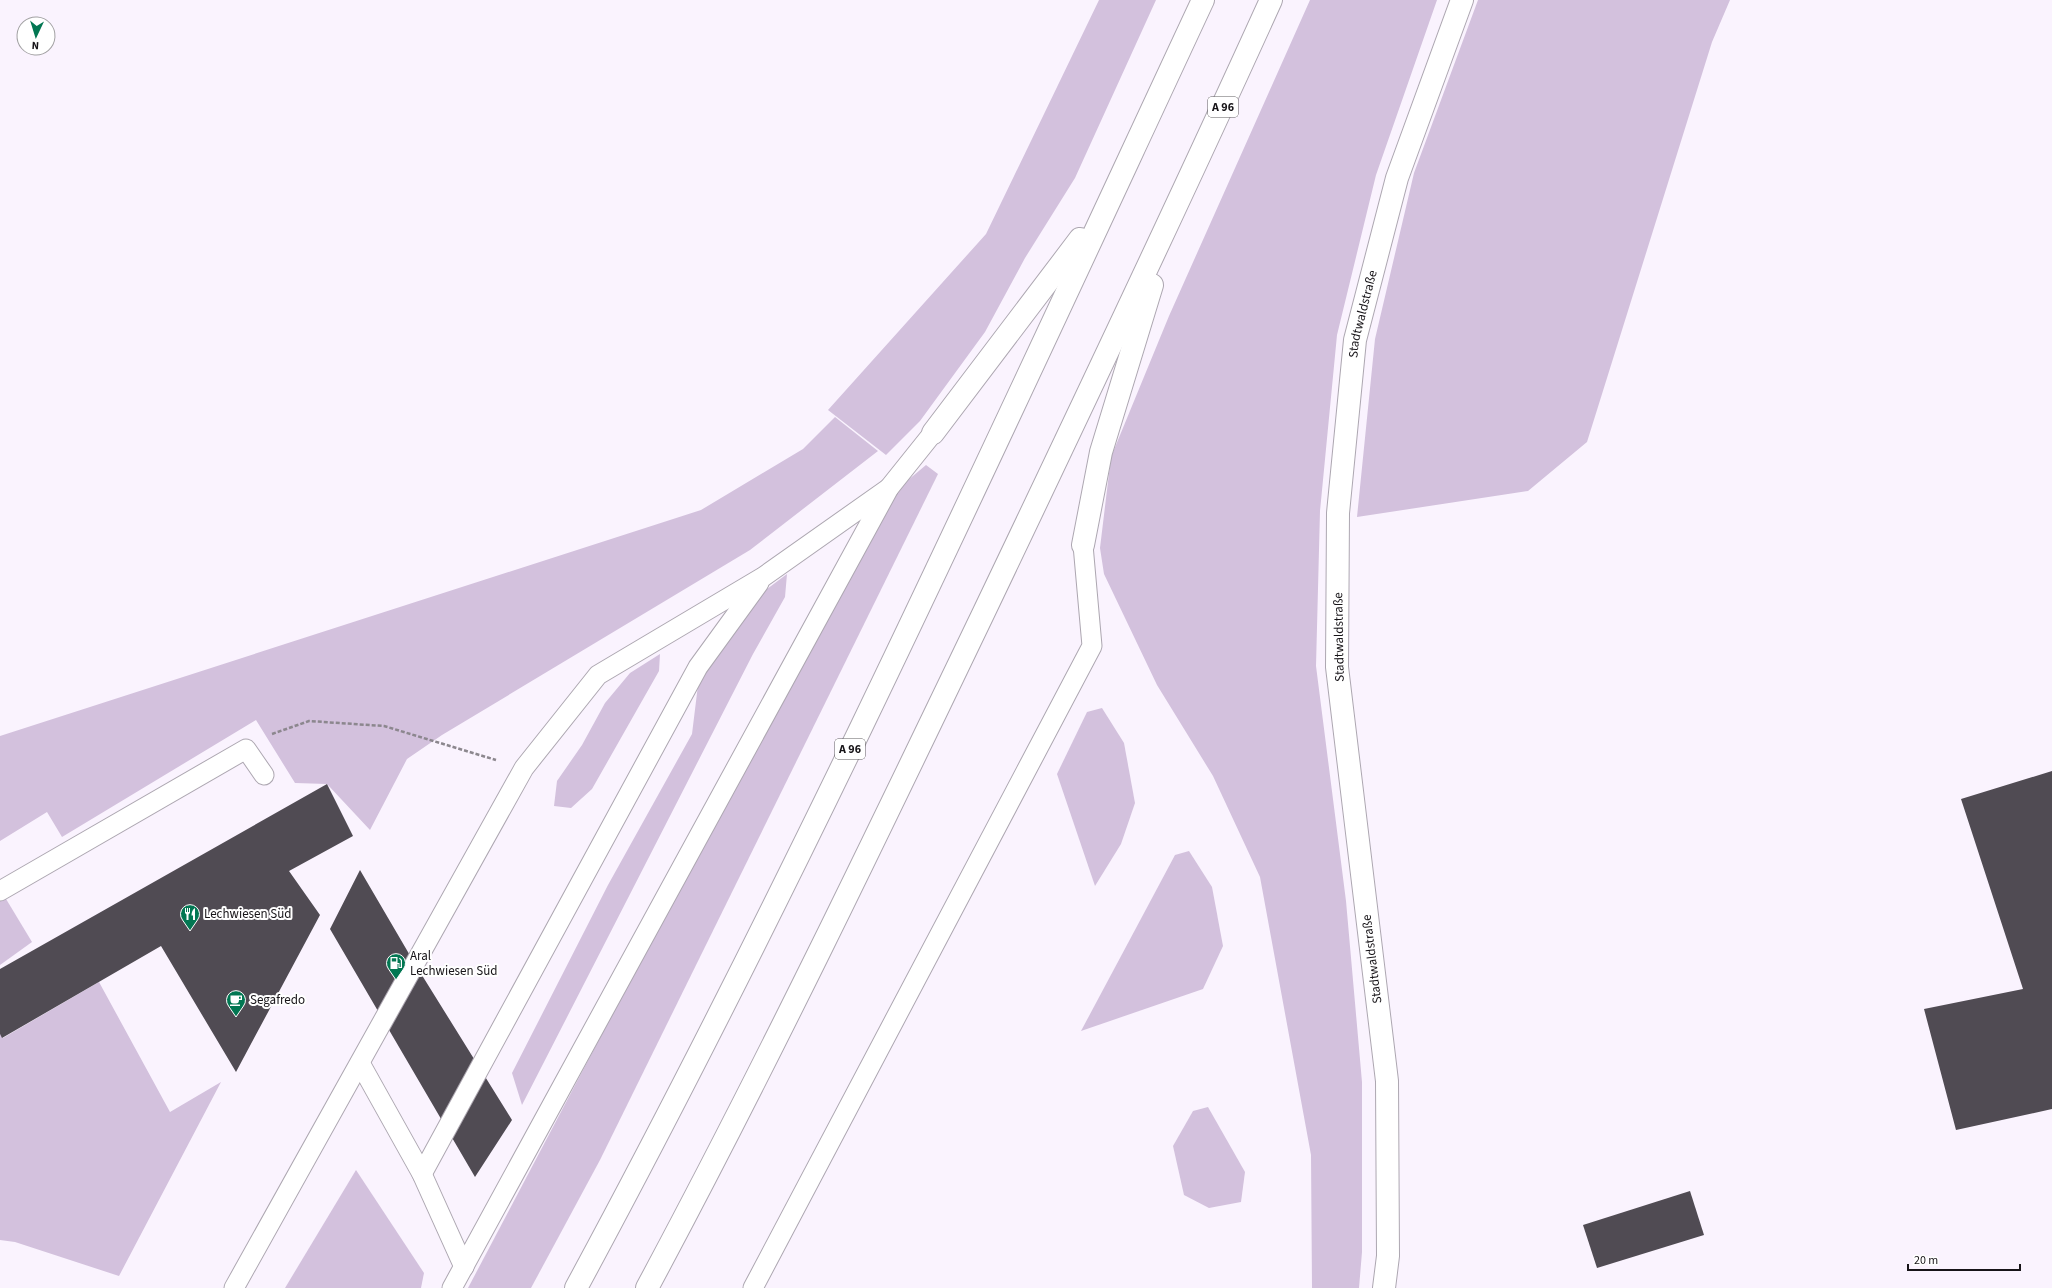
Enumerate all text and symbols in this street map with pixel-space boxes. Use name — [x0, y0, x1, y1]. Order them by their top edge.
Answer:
north arrow — [16, 16, 56, 56]
text: N — [31, 38, 40, 53]
road number: A 96 — [1208, 97, 1238, 117]
street label: Stadtwaldstraße — [1344, 268, 1382, 359]
street label: Stadtwaldstraße — [1329, 592, 1349, 682]
road number: A 96 — [835, 739, 865, 759]
restaurant icon: Lechwiesen Süd — [179, 903, 201, 931]
place label: Lechwiesen Süd — [204, 905, 291, 923]
street label: Stadtwaldstraße — [1358, 913, 1386, 1005]
place label: Aral Lechwiesen Süd — [410, 947, 497, 980]
fuel station icon: Aral Lechwiesen Süd — [385, 952, 407, 980]
cafe icon: Segafredo — [225, 989, 247, 1017]
place label: Segafredo — [250, 991, 305, 1009]
scale bar — [1908, 1246, 2020, 1272]
text: 20 m — [1914, 1252, 1938, 1269]

